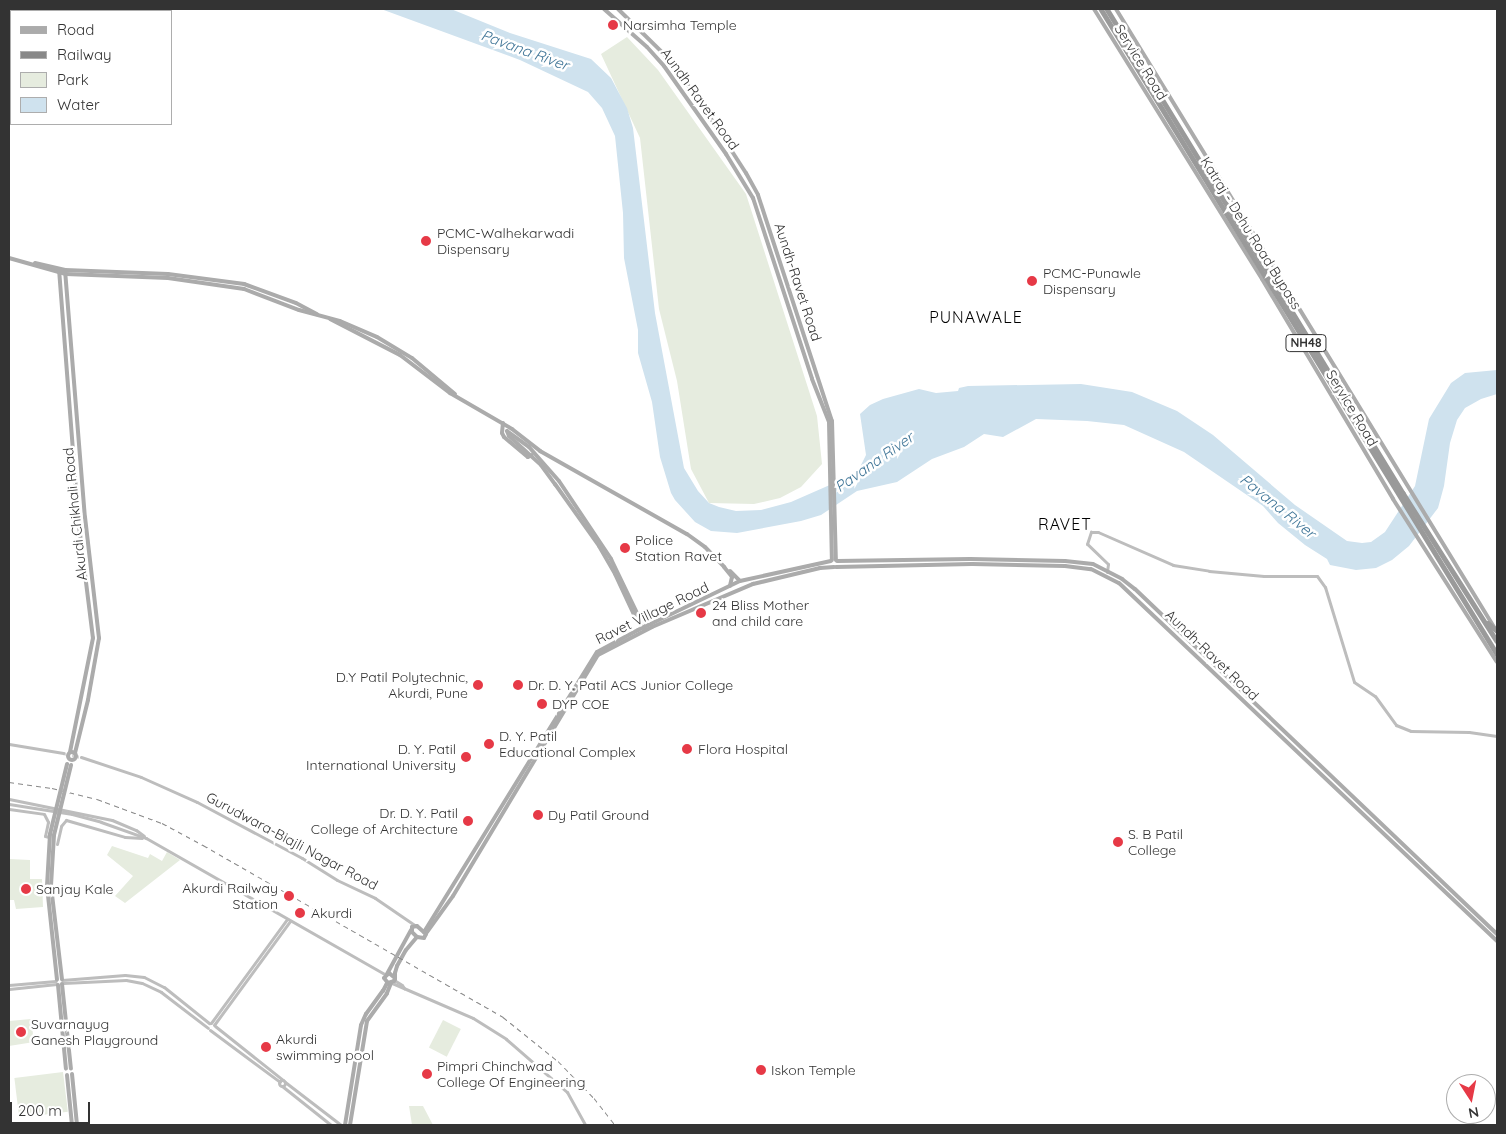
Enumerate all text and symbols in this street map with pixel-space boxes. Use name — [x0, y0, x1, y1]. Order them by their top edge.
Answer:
legend — [10, 10, 172, 125]
place label: Narsimha Temple — [623, 17, 737, 33]
marker: Narsimha Temple — [607, 19, 619, 31]
text: Road — [57, 20, 94, 39]
street label: Service Road — [1111, 21, 1171, 103]
water label: Pavana River — [479, 26, 571, 74]
text: Railway — [57, 45, 112, 64]
street label: Aundh Ravet Road — [657, 45, 743, 153]
text: Park — [57, 70, 89, 89]
text: Water — [57, 95, 100, 114]
street label: Katraj - Dehu Road Bypass — [1197, 154, 1305, 312]
street label: Aundh-Ravet Road — [771, 221, 825, 343]
place label: PCMC-Walhekarwadi Dispensary — [437, 225, 574, 258]
marker: PCMC-Walhekarwadi Dispensary — [419, 234, 433, 248]
place label: PCMC-Punawle Dispensary — [1043, 265, 1141, 298]
marker: PCMC-Punawle Dispensary — [1025, 274, 1039, 288]
district label: PUNAWALE — [928, 307, 1024, 327]
road number: NH48 — [1285, 333, 1327, 352]
street label: Service Road — [1323, 367, 1381, 449]
water label: Pavana River — [831, 428, 917, 496]
street label: Akurdi Chikhali Road — [60, 447, 90, 581]
water label: Pavana River — [1237, 470, 1319, 542]
district label: RAVET — [1037, 514, 1093, 534]
place label: Police Station Ravet — [635, 532, 722, 564]
marker: Police Station Ravet — [619, 542, 631, 554]
street label: Ravet Village Road — [593, 578, 711, 648]
place label: 24 Bliss Mother and child care — [712, 597, 809, 630]
marker: 24 Bliss Mother and child care — [694, 606, 708, 620]
street label: Aundh-Ravet Road — [1162, 606, 1262, 704]
place label: D.Y Patil Polytechnic, Akurdi, Pune — [336, 669, 468, 702]
place label: Dr. D. Y. Patil ACS Junior College — [528, 677, 733, 693]
marker: D.Y Patil Polytechnic, Akurdi, Pune — [472, 679, 484, 691]
marker: Dr. D. Y. Patil ACS Junior College — [512, 679, 524, 691]
place label: DYP COE — [552, 696, 610, 712]
marker: DYP COE — [536, 698, 548, 710]
place label: D. Y. Patil Educational Complex — [499, 728, 636, 760]
marker: D. Y. Patil Educational Complex — [483, 738, 495, 750]
place label: D. Y. Patil International University — [306, 741, 456, 774]
place label: Flora Hospital — [698, 741, 788, 757]
marker: Flora Hospital — [680, 742, 694, 756]
marker: D. Y. Patil International University — [460, 751, 472, 763]
street label: Gurudwara-Biajli Nagar Road — [203, 789, 381, 893]
place label: Dr. D. Y. Patil College of Architecture — [311, 805, 458, 838]
place label: Dy Patil Ground — [548, 807, 649, 823]
marker: Dy Patil Ground — [532, 809, 544, 821]
marker: Dr. D. Y. Patil College of Architecture — [462, 815, 474, 827]
place label: S. B Patil College — [1128, 826, 1183, 859]
marker: S. B Patil College — [1112, 836, 1124, 848]
place label: Akurdi Railway Station — [182, 880, 278, 912]
place label: Sanjay Kale — [36, 881, 113, 897]
marker: Sanjay Kale — [20, 883, 32, 895]
marker: Akurdi Railway Station — [282, 889, 296, 903]
place label: Akurdi — [311, 905, 352, 921]
marker: Akurdi — [293, 906, 307, 920]
place label: Suvarnayug Ganesh Playground — [31, 1016, 158, 1048]
marker: Suvarnayug Ganesh Playground — [15, 1026, 27, 1038]
place label: Akurdi swimming pool — [276, 1031, 374, 1064]
marker: Akurdi swimming pool — [260, 1041, 272, 1053]
place label: Pimpri Chinchwad College Of Engineering — [437, 1058, 585, 1090]
place label: Iskon Temple — [771, 1062, 856, 1078]
marker: Iskon Temple — [755, 1064, 767, 1076]
marker: Pimpri Chinchwad College Of Engineering — [421, 1068, 433, 1080]
north arrow — [1446, 1074, 1496, 1124]
scale bar — [12, 1092, 92, 1124]
text: 200 m — [18, 1101, 62, 1120]
text: N — [1467, 1103, 1480, 1123]

